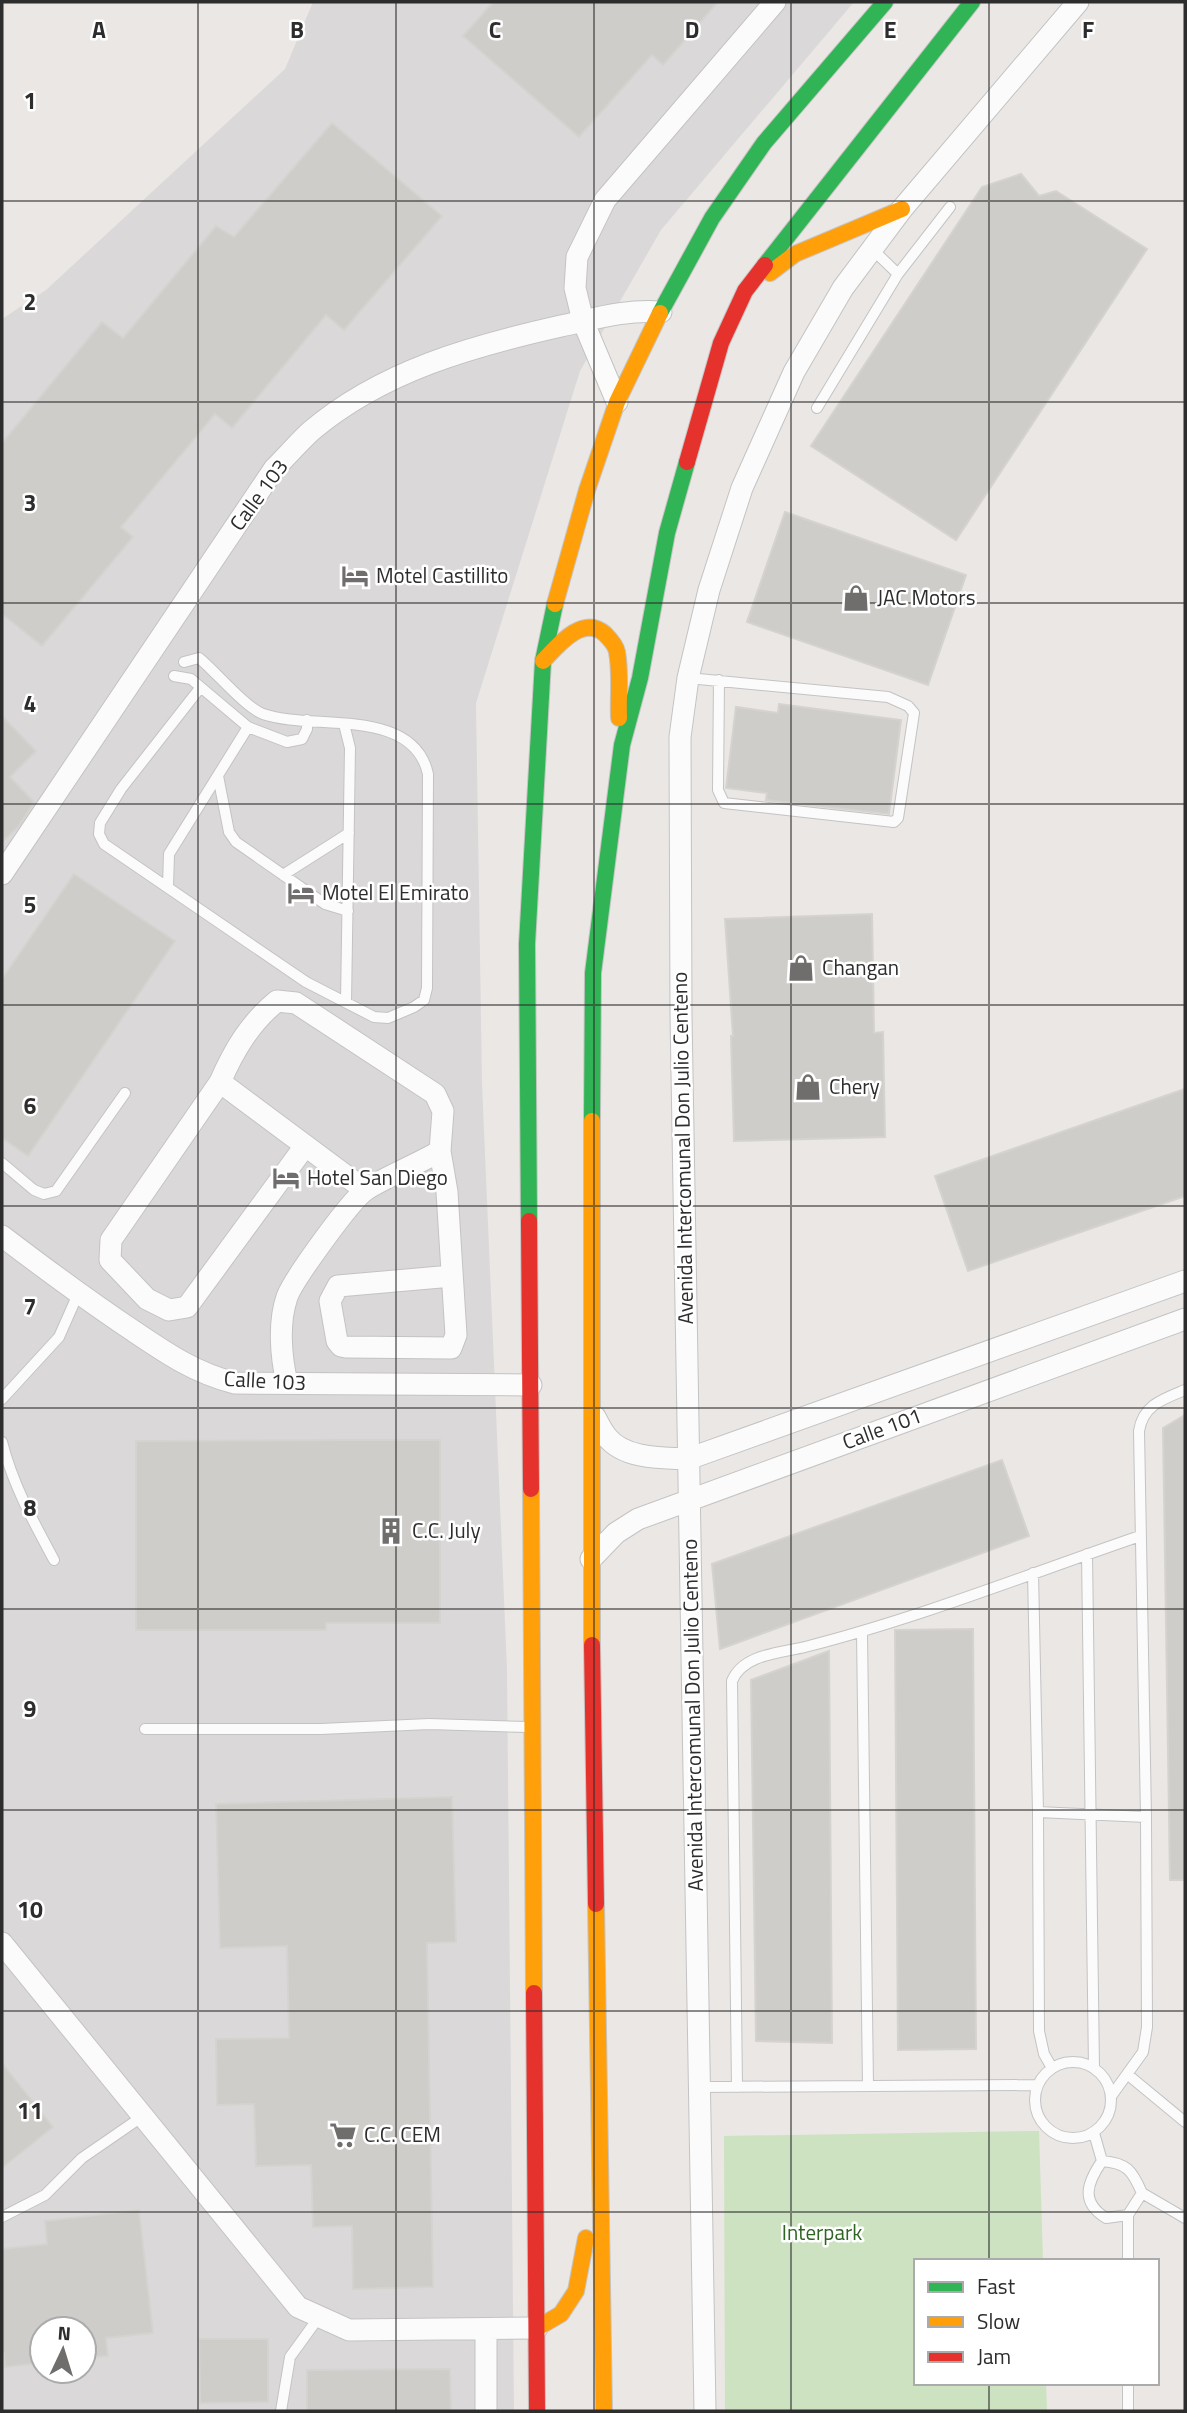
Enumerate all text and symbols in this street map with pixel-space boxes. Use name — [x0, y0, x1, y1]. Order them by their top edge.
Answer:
text: A — [92, 12, 106, 47]
text: B — [290, 12, 304, 47]
text: C — [489, 12, 501, 47]
text: D — [685, 12, 699, 47]
text: E — [884, 12, 896, 47]
text: F — [1082, 12, 1094, 47]
text: 1 — [24, 83, 36, 118]
text: 2 — [24, 284, 36, 319]
street label: Calle 103 — [221, 452, 295, 537]
text: 3 — [24, 485, 36, 520]
place label: Motel Castillito — [376, 559, 508, 591]
hotel icon: Motel Castillito — [340, 561, 370, 591]
place label: JAC Motors — [877, 581, 975, 613]
shop icon: JAC Motors — [841, 583, 871, 613]
text: 4 — [24, 686, 36, 721]
place label: Motel El Emirato — [322, 876, 469, 908]
hotel icon: Motel El Emirato — [286, 878, 316, 908]
text: 5 — [24, 887, 36, 922]
place label: Changan — [822, 951, 899, 983]
shop icon: Changan — [786, 953, 816, 983]
street label: Avenida Intercomunal Don Julio Centeno — [663, 971, 701, 1325]
place label: Chery — [829, 1070, 880, 1102]
shop icon: Chery — [793, 1072, 823, 1102]
text: 6 — [24, 1088, 37, 1123]
place label: Hotel San Diego — [307, 1161, 448, 1193]
hotel icon: Hotel San Diego — [271, 1163, 301, 1193]
text: 7 — [24, 1289, 36, 1324]
street label: Calle 103 — [223, 1362, 307, 1398]
street label: Calle 101 — [838, 1399, 926, 1457]
text: 8 — [24, 1490, 37, 1525]
place label: C.C. July — [412, 1514, 481, 1546]
building icon: C.C. July — [376, 1516, 406, 1546]
street label: Avenida Intercomunal Don Julio Centeno — [673, 1538, 711, 1892]
text: 9 — [24, 1691, 37, 1726]
text: 10 — [17, 1892, 43, 1927]
text: 11 — [17, 2093, 43, 2128]
place label: C.C. CEM — [364, 2118, 441, 2150]
supermarket icon: C.C. CEM — [328, 2120, 358, 2150]
park label: Interpark — [782, 2216, 862, 2248]
legend — [914, 2259, 1159, 2385]
text: Fast — [977, 2270, 1016, 2302]
text: Slow — [977, 2305, 1020, 2337]
north arrow — [28, 2315, 98, 2385]
text: N — [57, 2318, 72, 2347]
text: Jam — [977, 2340, 1011, 2372]

